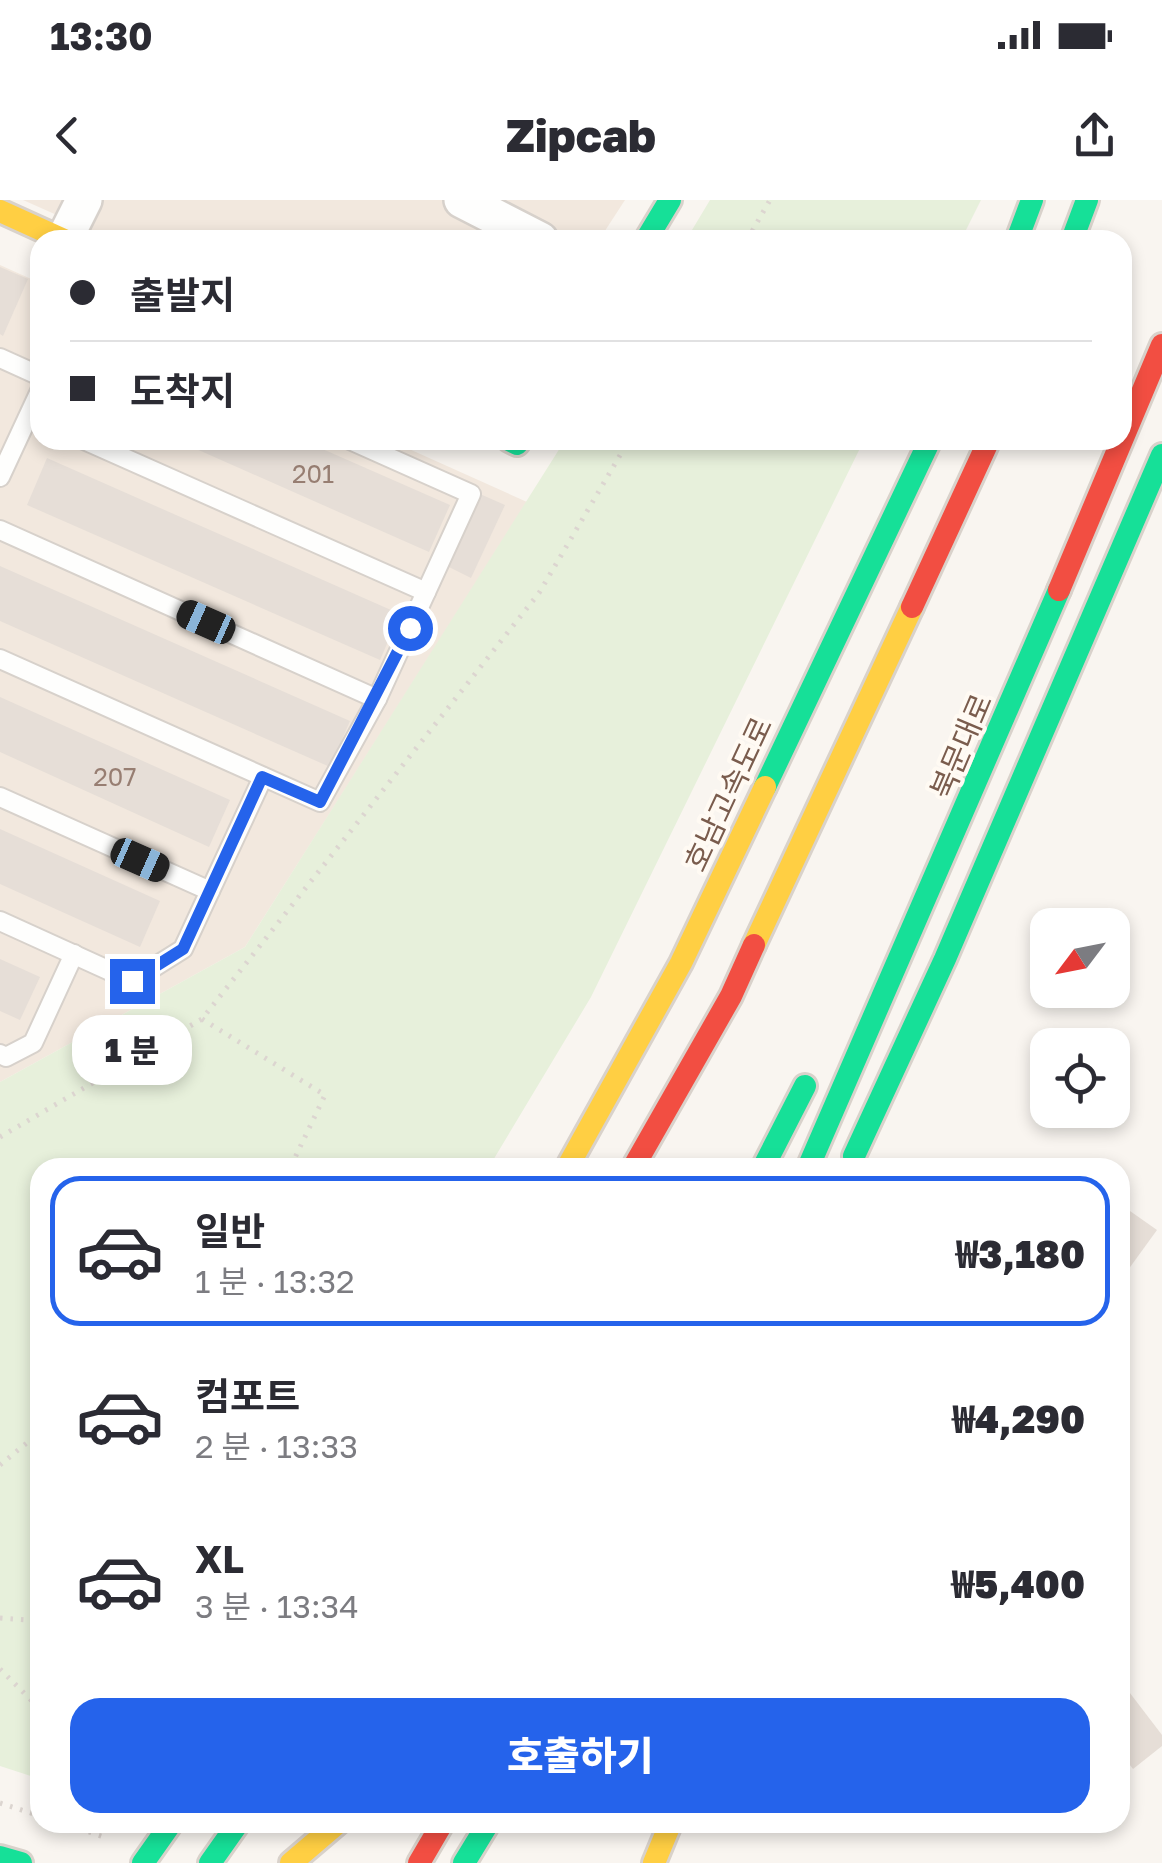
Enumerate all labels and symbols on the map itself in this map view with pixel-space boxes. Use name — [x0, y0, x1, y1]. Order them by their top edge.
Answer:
house number: 201 — [292, 458, 334, 489]
car — [172, 596, 240, 648]
route start — [388, 606, 433, 651]
street label: 북문대로 — [923, 688, 999, 804]
street label: 호남고속도로 — [677, 711, 779, 877]
house number: 207 — [93, 761, 137, 792]
car — [106, 834, 174, 886]
north arrow — [1030, 908, 1130, 1008]
route end — [110, 959, 155, 1004]
callout: 1 분 — [72, 1016, 192, 1086]

